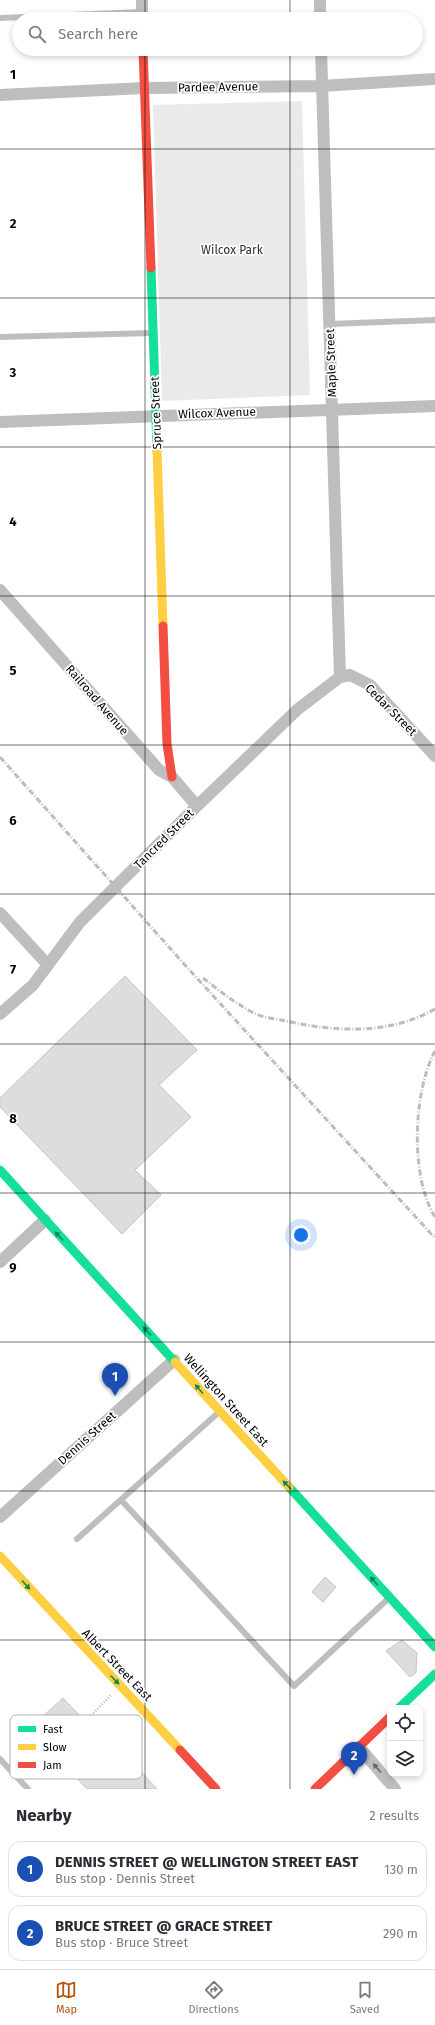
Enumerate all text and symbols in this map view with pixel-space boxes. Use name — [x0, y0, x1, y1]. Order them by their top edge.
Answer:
search box — [12, 12, 423, 56]
icon: search — [26, 23, 48, 45]
text: Search here — [58, 25, 138, 43]
text: 1 — [10, 67, 16, 82]
street label: Pardee Avenue — [178, 79, 258, 95]
text: 2 — [10, 216, 17, 231]
park label: Wilcox Park — [201, 243, 264, 257]
street label: Maple Street — [323, 328, 339, 398]
text: 3 — [9, 365, 17, 380]
street label: Spruce Street — [148, 376, 164, 450]
street label: Wilcox Avenue — [178, 405, 256, 421]
text: 4 — [9, 514, 17, 529]
street label: Railroad Avenue — [63, 662, 131, 738]
text: 5 — [10, 663, 17, 678]
street label: Cedar Street — [362, 681, 420, 739]
street label: Tancred Street — [131, 806, 197, 872]
text: 6 — [9, 813, 17, 828]
text: 7 — [10, 962, 16, 977]
text: 8 — [9, 1111, 17, 1126]
your location — [291, 1225, 311, 1245]
one-way arrow — [55, 1231, 64, 1240]
text: 9 — [9, 1260, 17, 1275]
one-way arrow — [143, 1326, 152, 1336]
street label: Wellington Street East — [181, 1351, 272, 1450]
pin: 1 — [102, 1363, 128, 1396]
one-way arrow — [195, 1384, 204, 1394]
street label: Dennis Street — [55, 1408, 119, 1468]
one-way arrow — [282, 1480, 291, 1490]
one-way arrow — [370, 1576, 379, 1586]
one-way arrow — [22, 1580, 31, 1590]
street label: Albert Street East — [79, 1626, 155, 1704]
one-way arrow — [110, 1675, 120, 1685]
map controls — [387, 1705, 423, 1777]
button: locate — [387, 1705, 423, 1741]
legend — [10, 1715, 142, 1779]
text: Fast — [43, 1723, 63, 1736]
text: Slow — [43, 1741, 67, 1754]
button: layers — [387, 1741, 423, 1777]
pin: 2 — [341, 1742, 367, 1775]
text: Jam — [43, 1759, 62, 1772]
one-way arrow — [372, 1763, 382, 1773]
text: Nearby — [16, 1805, 71, 1826]
text: 2 results — [369, 1808, 419, 1823]
text: DENNIS STREET @ WELLINGTON STREET EAST — [55, 1853, 358, 1871]
text: 1 — [27, 1862, 33, 1877]
text: 130 m — [384, 1862, 418, 1877]
text: Bus stop · Dennis Street — [55, 1871, 195, 1886]
text: BRUCE STREET @ GRACE STREET — [55, 1917, 272, 1935]
text: 2 — [27, 1926, 33, 1941]
text: 290 m — [383, 1926, 418, 1941]
text: Bus stop · Bruce Street — [55, 1935, 188, 1950]
tab: Map — [55, 1979, 77, 2016]
tab: Directions — [188, 1979, 239, 2016]
tab: Saved — [350, 1979, 380, 2016]

